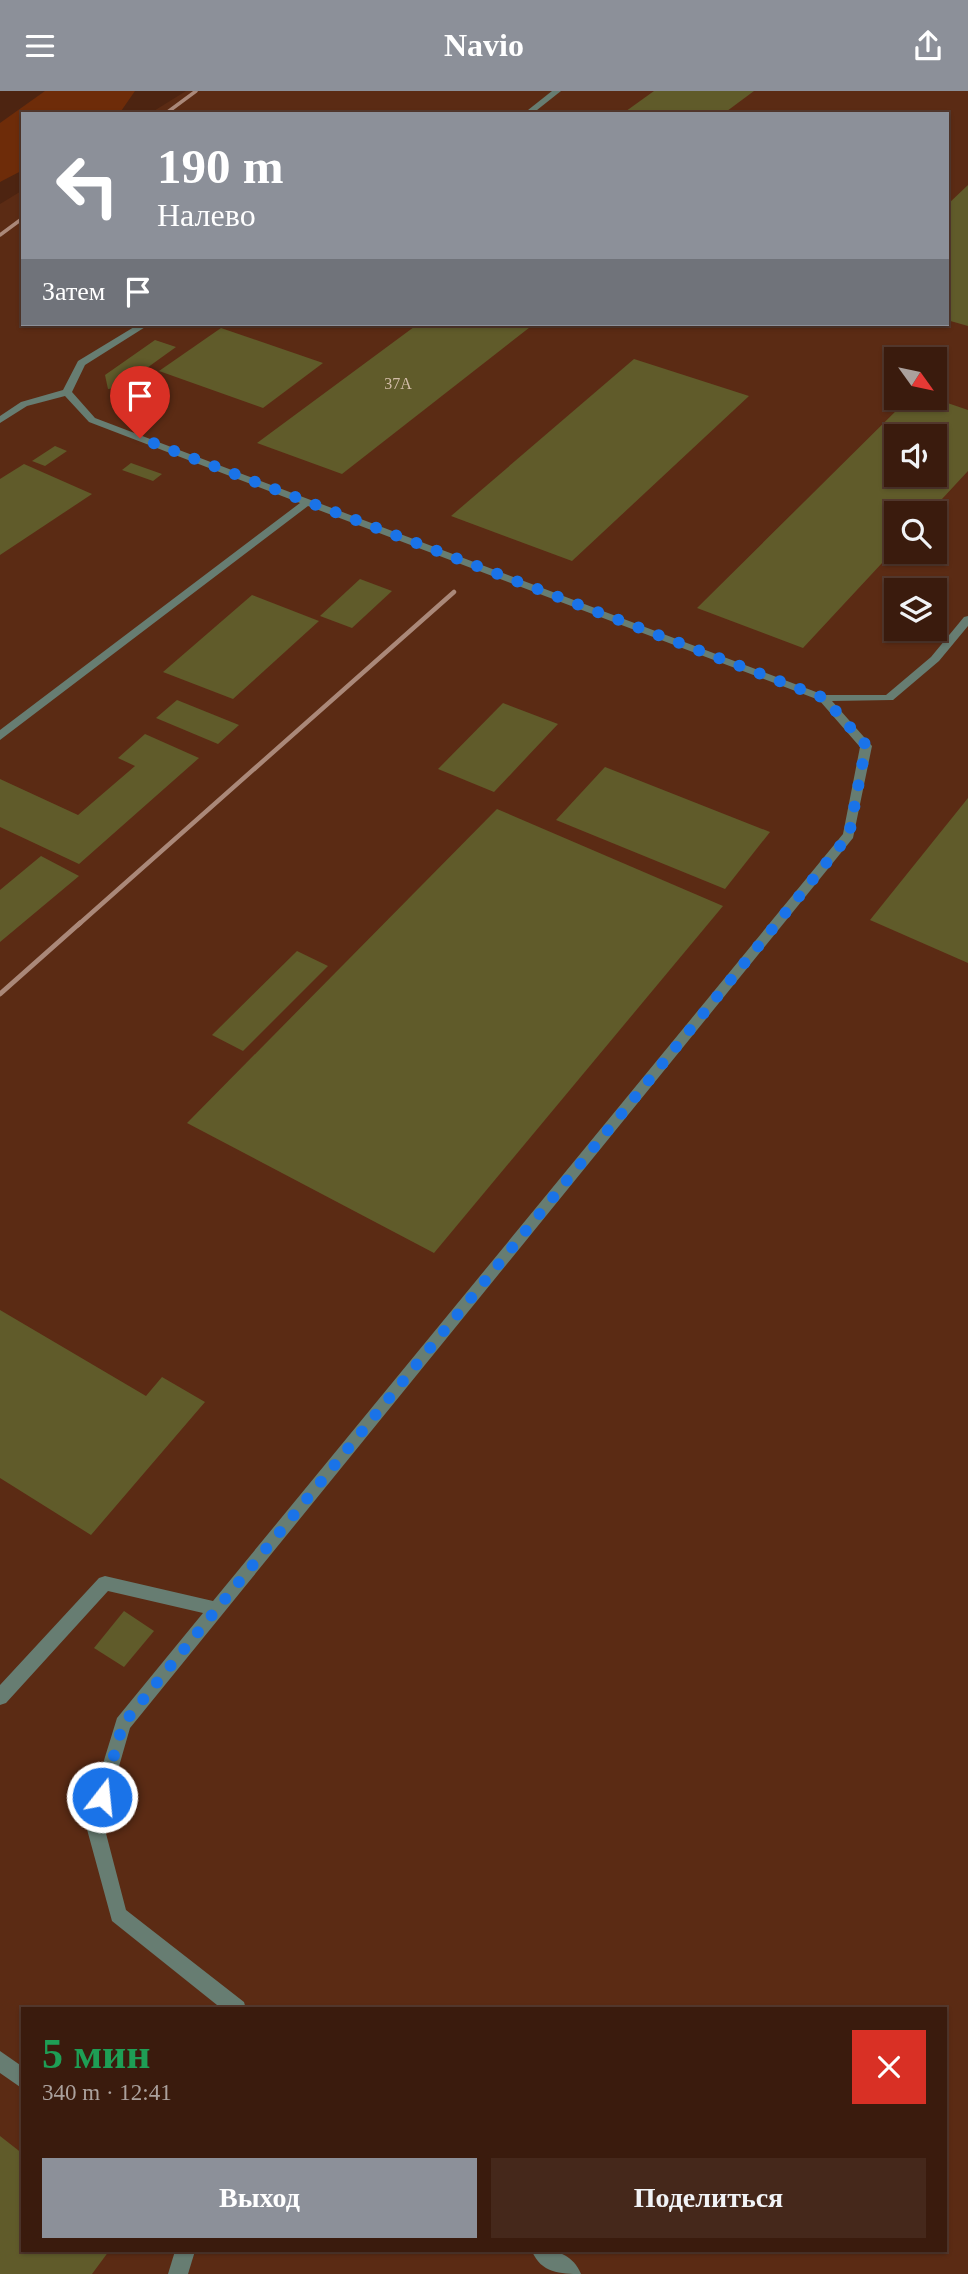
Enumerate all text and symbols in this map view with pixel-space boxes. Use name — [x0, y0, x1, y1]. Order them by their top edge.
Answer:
icon: menu — [21, 27, 59, 65]
text: Navio — [444, 27, 524, 63]
icon: share — [909, 27, 947, 65]
text: 190 m — [157, 139, 284, 194]
icon: left — [42, 140, 133, 231]
text: Налево — [157, 197, 256, 233]
icon: arrive — [119, 273, 157, 311]
text: Затем — [42, 277, 105, 306]
north arrow — [884, 347, 947, 409]
map controls — [884, 347, 947, 641]
pin — [110, 366, 170, 438]
house number: 37А — [384, 375, 412, 392]
icon: arrive — [121, 377, 159, 415]
button: sound — [884, 424, 947, 487]
button: search — [884, 501, 947, 564]
button: layers — [884, 578, 947, 641]
position arrow — [65, 1760, 139, 1834]
button: close — [852, 2030, 926, 2104]
text: 5 мин — [42, 2031, 151, 2077]
text: 340 m · 12:41 — [42, 2080, 172, 2105]
button: Выход — [42, 2158, 477, 2238]
button: Поделиться — [491, 2158, 926, 2238]

